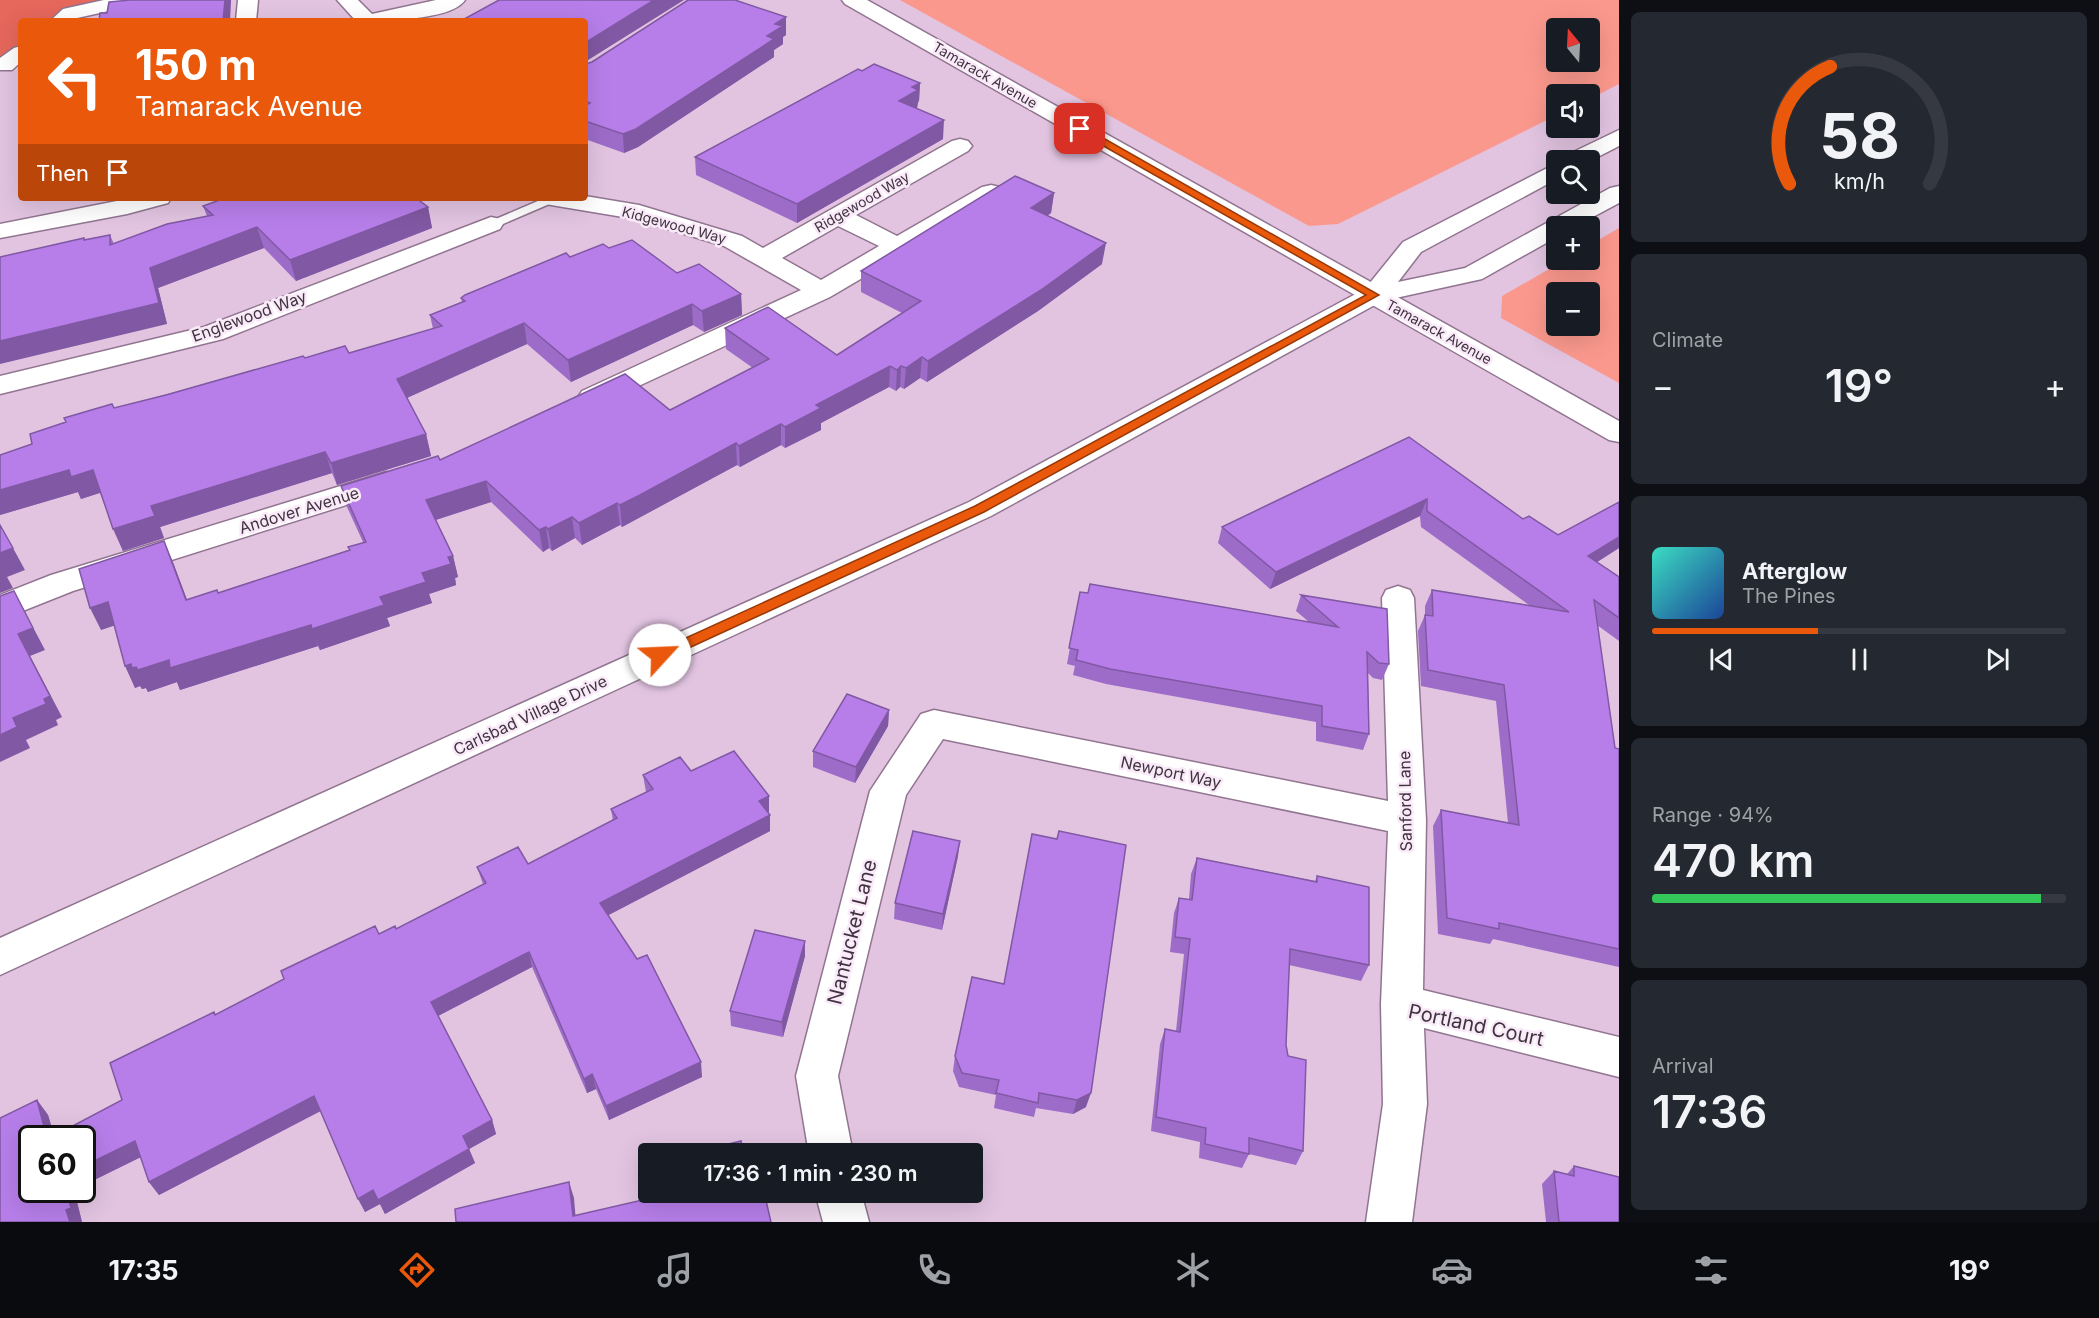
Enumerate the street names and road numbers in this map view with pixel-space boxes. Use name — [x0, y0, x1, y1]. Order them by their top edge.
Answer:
street label: Tamarack Avenue — [930, 38, 1041, 111]
street label: Ridgewood Way — [811, 167, 912, 236]
street label: Kidgewood Way — [620, 202, 728, 247]
street label: Englewood Way — [189, 286, 309, 346]
street label: Tamarack Avenue — [1384, 296, 1495, 368]
street label: Andover Avenue — [237, 482, 361, 538]
street label: Carlsbad Village Drive — [450, 671, 610, 759]
street label: Sanford Lane — [1394, 751, 1416, 851]
street label: Newport Way — [1119, 752, 1223, 792]
street label: Nantucket Lane — [822, 857, 882, 1007]
street label: Portland Court — [1406, 999, 1546, 1051]

